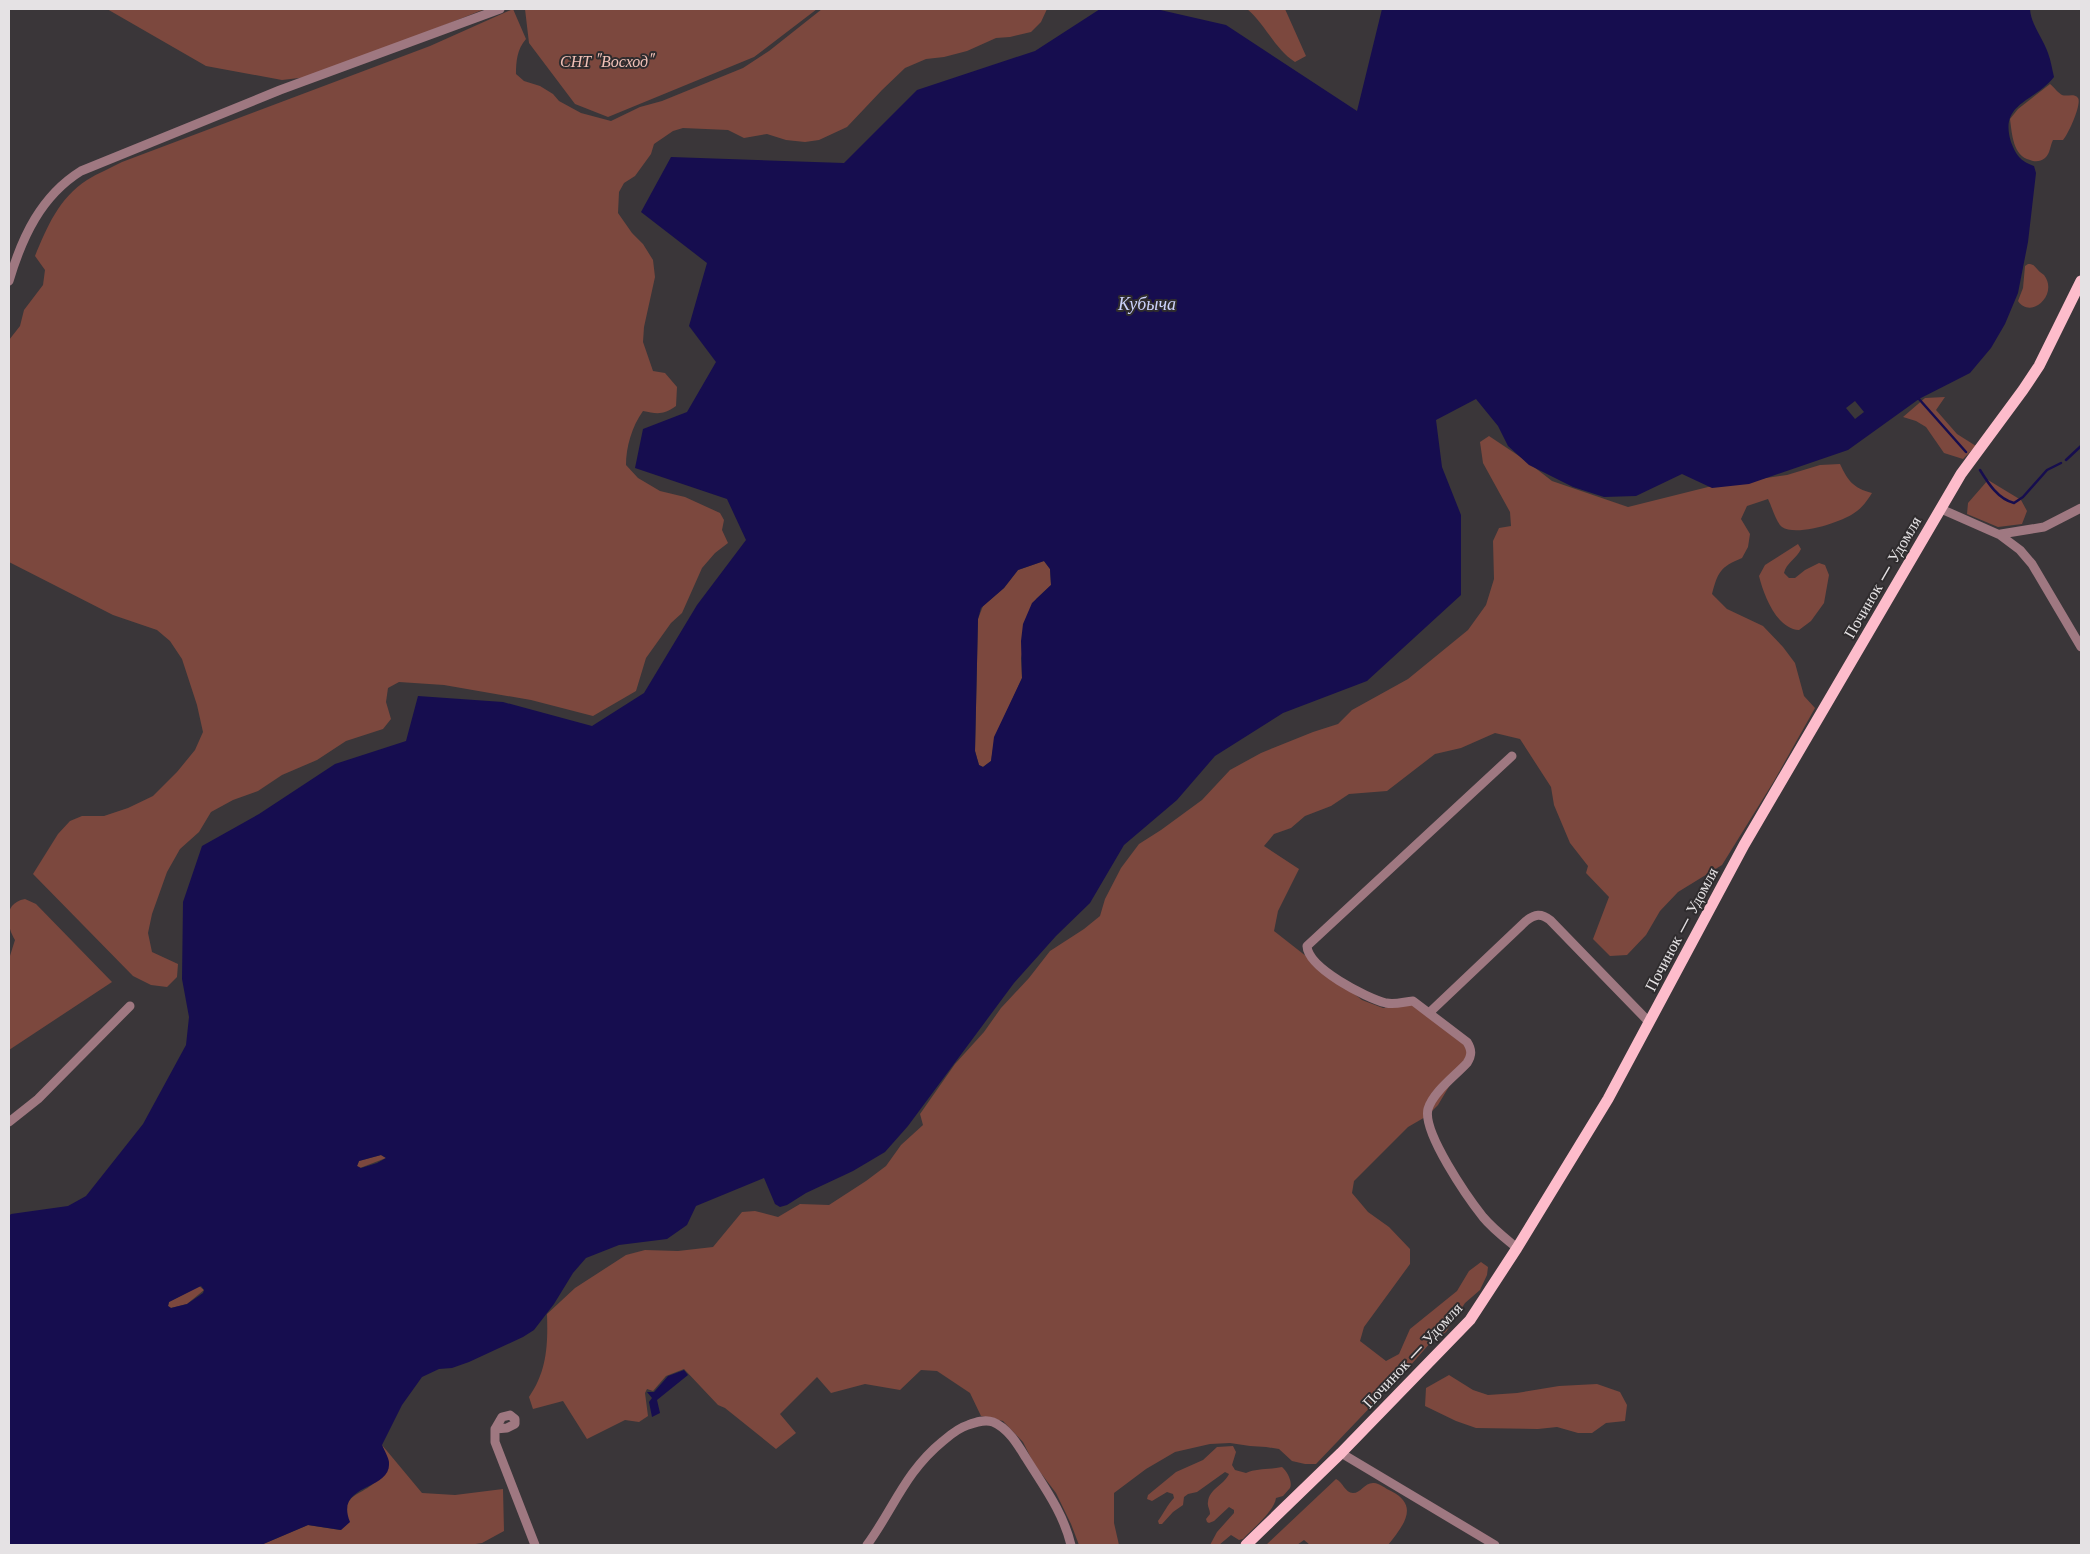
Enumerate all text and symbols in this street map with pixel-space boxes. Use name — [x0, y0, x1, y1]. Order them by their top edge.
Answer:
park label: СНТ "Восход" — [560, 51, 655, 71]
water label: Кубыча — [1117, 293, 1176, 315]
street label: Починок — Удомля — [1839, 512, 1925, 642]
street label: Починок — Удомля — [1640, 863, 1722, 994]
street label: Починок — Удомля — [1358, 1297, 1467, 1412]

